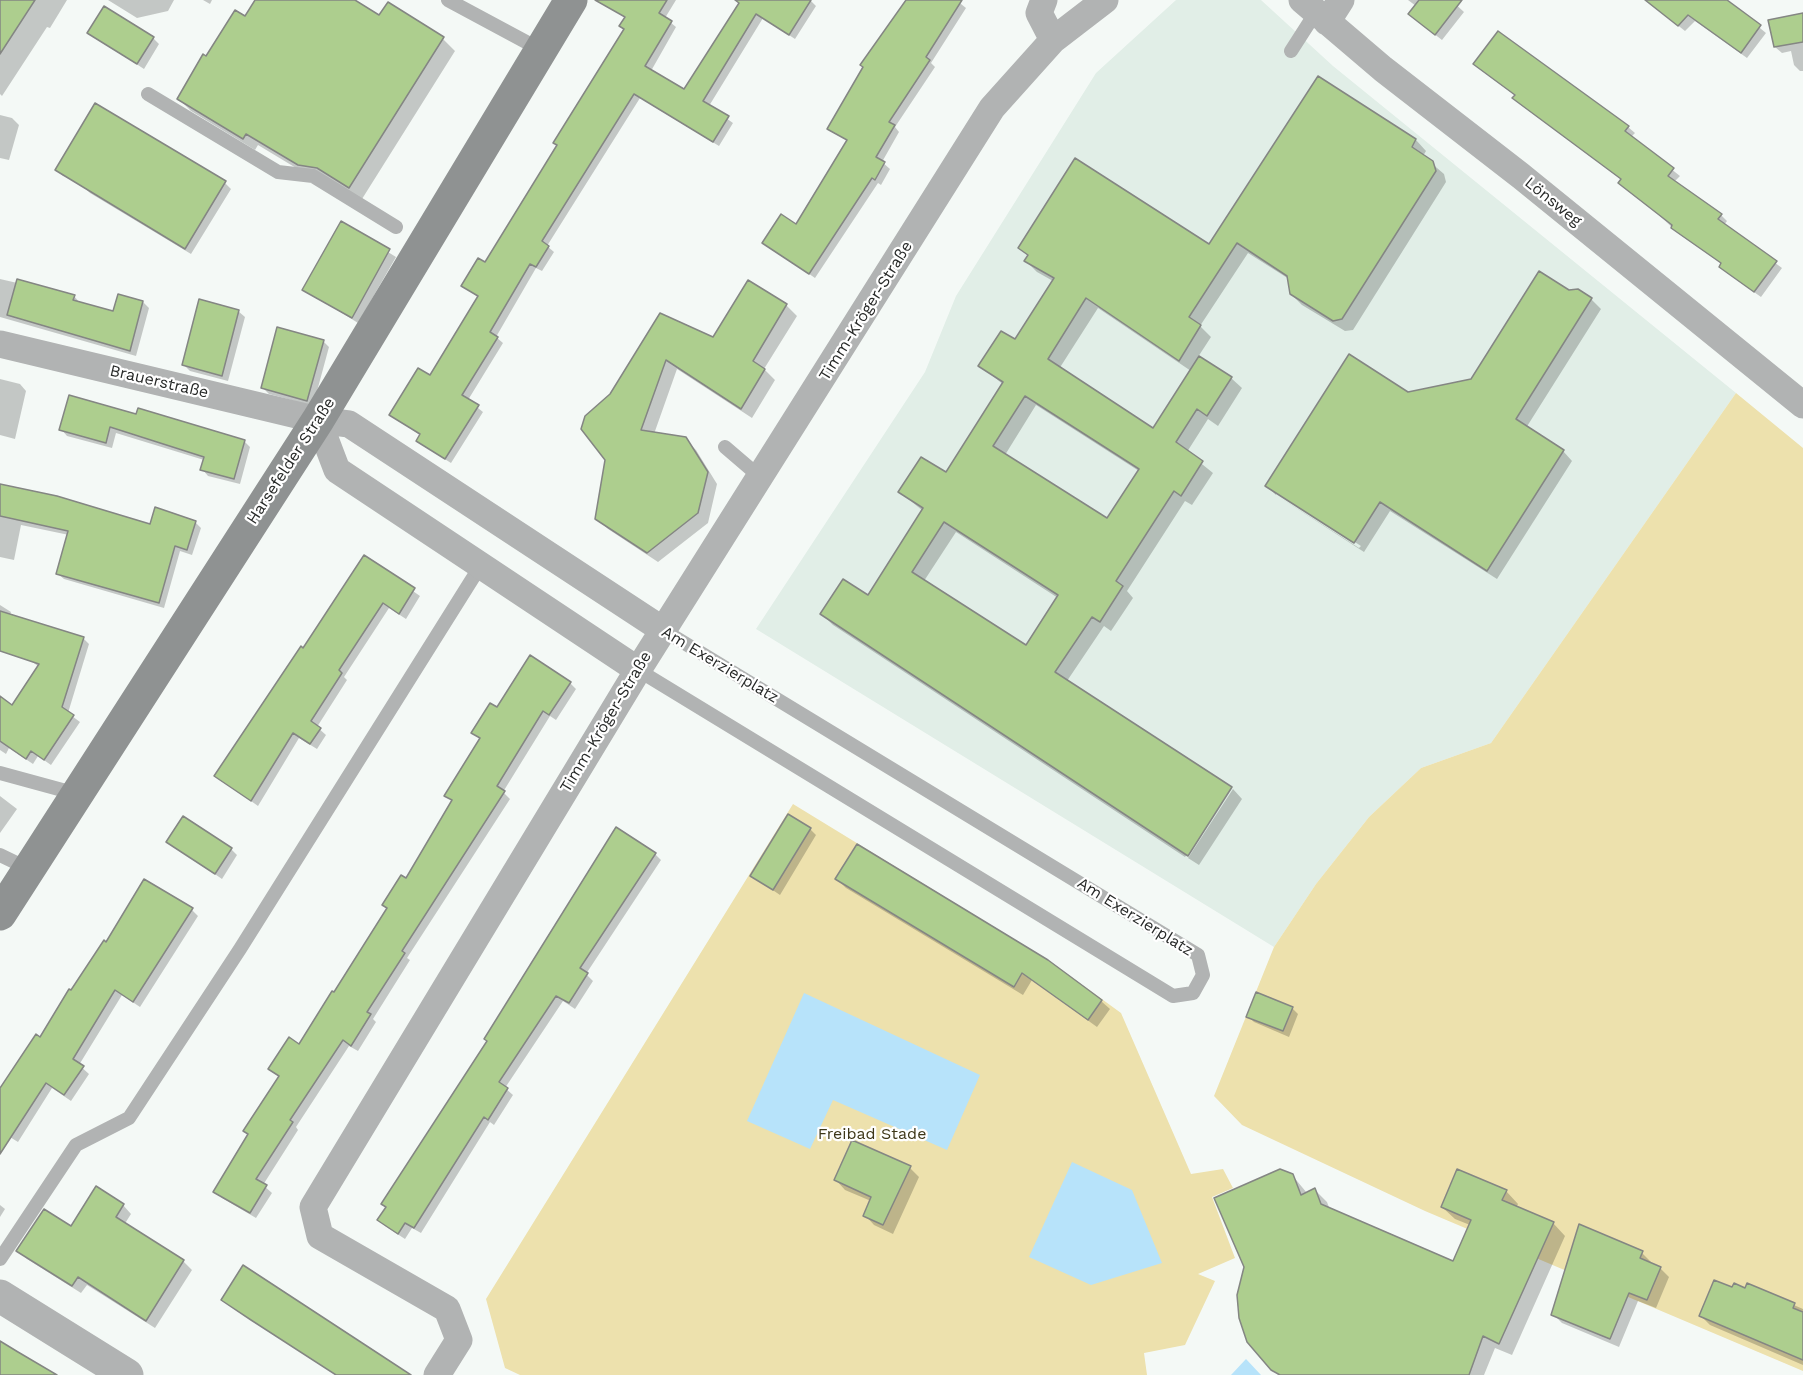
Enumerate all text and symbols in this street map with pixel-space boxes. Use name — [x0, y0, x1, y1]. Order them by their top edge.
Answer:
street label: Lönsweg — [1521, 173, 1585, 231]
street label: Timm-Kröger-Straße — [815, 238, 917, 384]
street label: Brauerstraße — [108, 361, 210, 403]
street label: Harsefelder Straße — [243, 394, 339, 528]
street label: Am Exerzierplatz — [658, 623, 782, 707]
street label: Timm-Kröger-Straße — [556, 648, 656, 796]
street label: Am Exerzierplatz — [1074, 874, 1196, 960]
park label: Freibad Stade — [818, 1124, 926, 1144]

